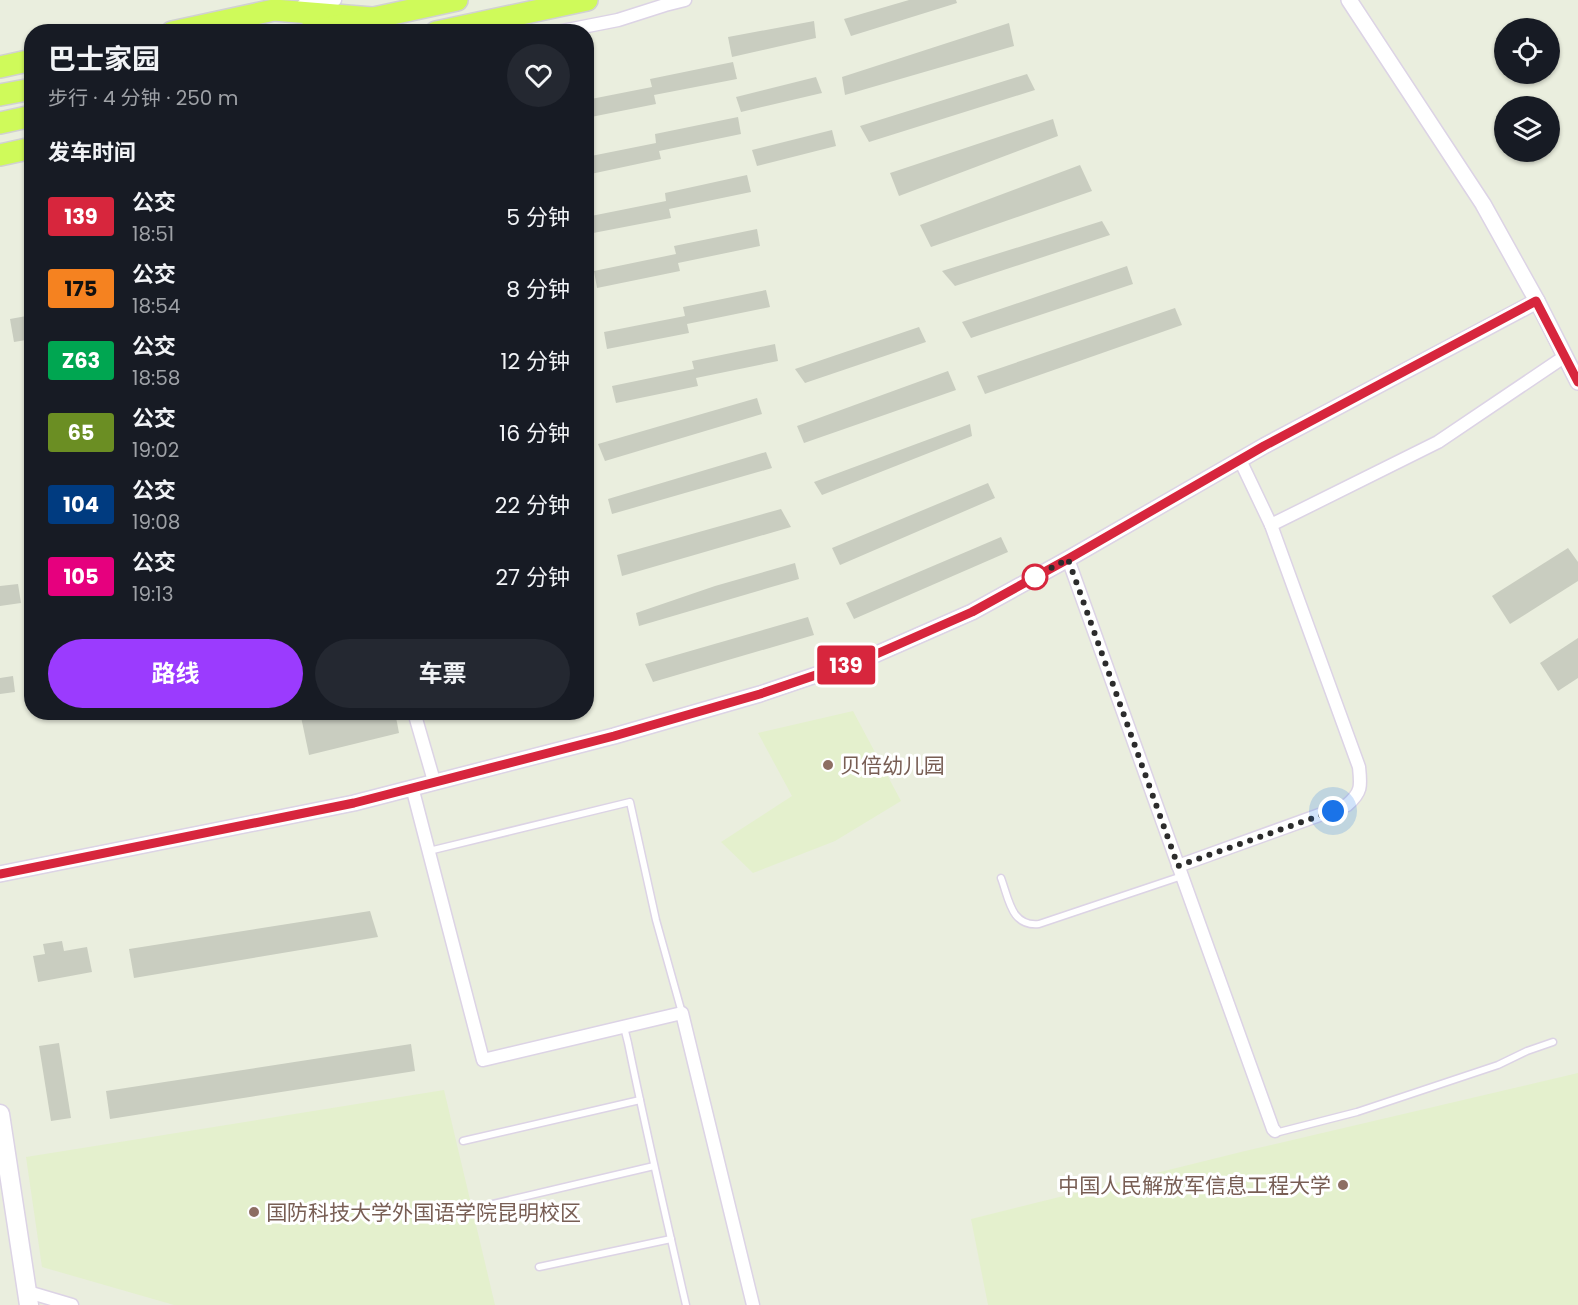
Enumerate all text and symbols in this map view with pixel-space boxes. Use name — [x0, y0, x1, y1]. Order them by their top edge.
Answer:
map controls — [1494, 18, 1560, 162]
button: locate — [1494, 18, 1560, 84]
text: 巴士家园 — [48, 40, 160, 79]
button: heart — [507, 44, 570, 107]
text: 步行 · 4 分钟 · 250 m — [48, 84, 238, 112]
button: layers — [1494, 96, 1560, 162]
text: 发车时间 — [48, 137, 136, 168]
text: 公交 — [132, 187, 176, 218]
text: 139 — [64, 202, 98, 231]
text: 5 分钟 — [506, 202, 570, 233]
text: 18:51 — [132, 220, 174, 248]
text: 公交 — [132, 259, 176, 290]
text: 175 — [65, 274, 97, 303]
text: 8 分钟 — [506, 274, 570, 305]
text: 18:54 — [132, 292, 180, 320]
text: 公交 — [132, 331, 176, 362]
text: Z63 — [62, 346, 100, 375]
text: 12 分钟 — [500, 346, 570, 377]
text: 18:58 — [132, 364, 180, 392]
text: 公交 — [132, 403, 176, 434]
text: 65 — [67, 418, 95, 447]
text: 16 分钟 — [499, 418, 570, 449]
text: 19:02 — [132, 436, 179, 464]
text: 公交 — [132, 475, 176, 506]
text: 104 — [63, 490, 99, 519]
text: 22 分钟 — [495, 490, 570, 521]
text: 19:08 — [132, 508, 180, 536]
text: 公交 — [132, 547, 176, 578]
text: 105 — [63, 562, 99, 591]
text: 27 分钟 — [495, 562, 570, 593]
unlabelled marker — [1022, 564, 1048, 590]
text: 19:13 — [132, 580, 173, 608]
button: 路线 — [48, 639, 303, 708]
button: 车票 — [315, 639, 570, 708]
line badge: 139 — [812, 646, 880, 684]
text: 139 — [829, 651, 863, 680]
place label: 贝倍幼儿园 — [840, 751, 945, 780]
marker: 贝倍幼儿园 — [821, 758, 835, 772]
your location — [1318, 796, 1348, 826]
place label: 中国人民解放军信息工程大学 — [1058, 1171, 1331, 1200]
marker: 中国人民解放军信息工程大学 — [1336, 1178, 1350, 1192]
place label: 国防科技大学外国语学院昆明校区 — [266, 1198, 581, 1227]
marker: 国防科技大学外国语学院昆明校区 — [247, 1205, 261, 1219]

